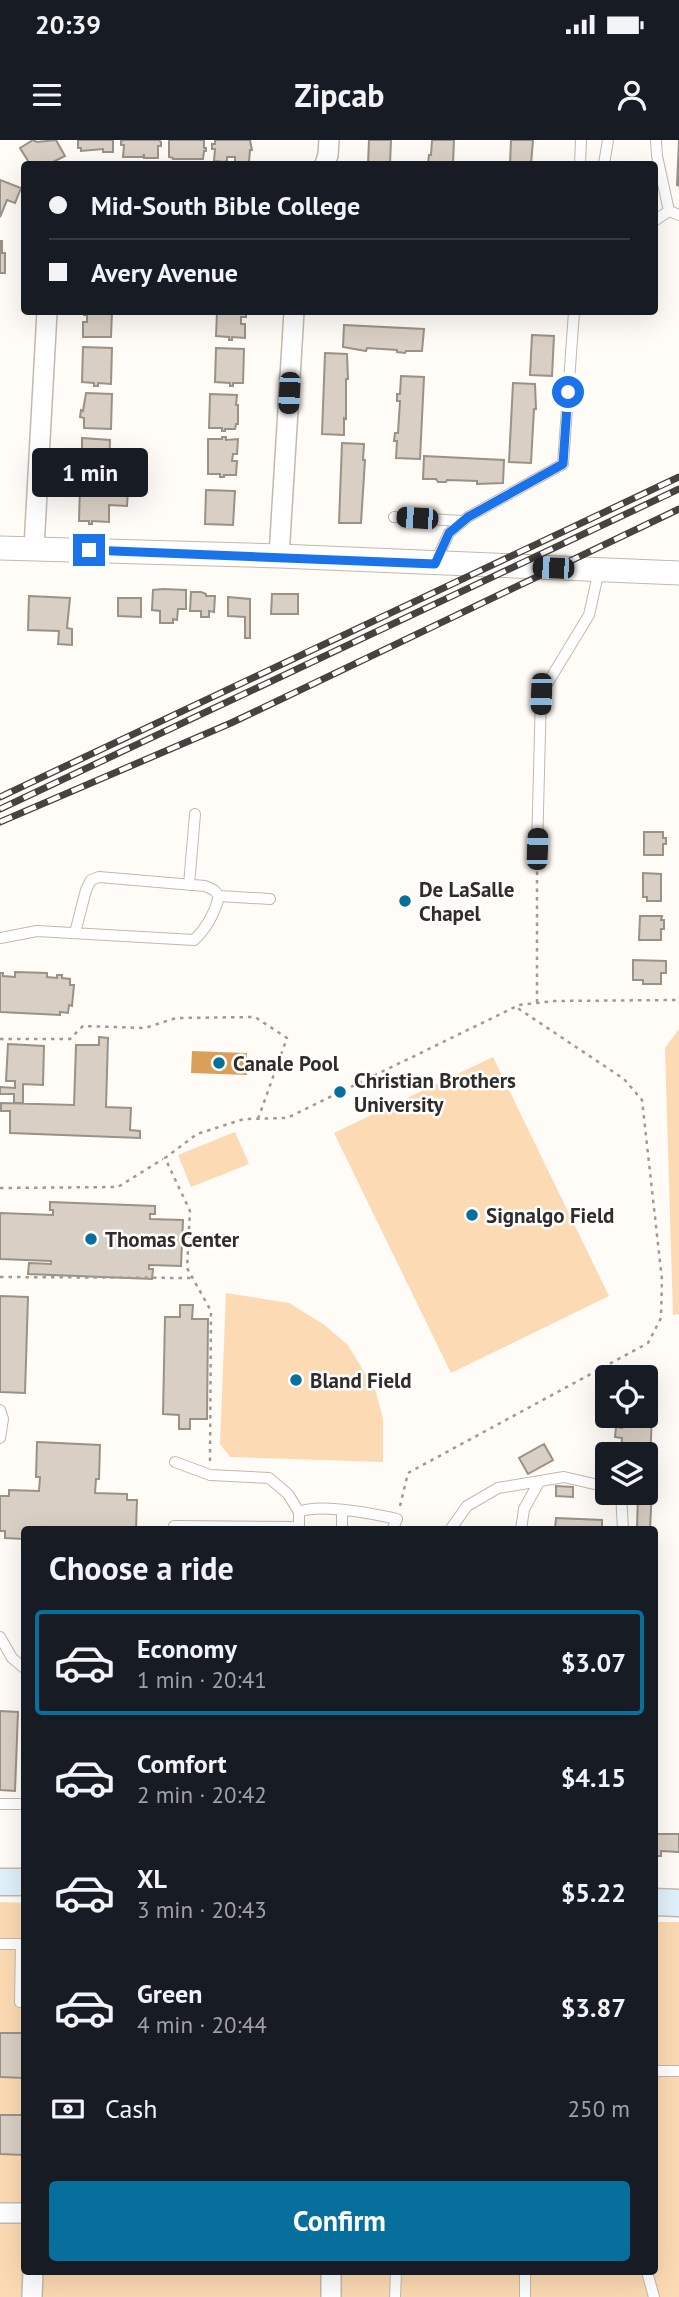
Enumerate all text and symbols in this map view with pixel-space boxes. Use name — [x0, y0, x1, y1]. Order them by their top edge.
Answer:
text: 20:39 — [35, 8, 101, 41]
text: Zipcab — [294, 74, 385, 116]
icon: menu — [28, 76, 66, 114]
icon: person — [613, 76, 651, 114]
text: Mid-South Bible College — [91, 189, 360, 222]
text: Avery Avenue — [91, 256, 238, 289]
car — [278, 371, 301, 415]
route start — [552, 376, 584, 408]
callout: 1 min — [31, 448, 147, 498]
text: 1 min — [62, 458, 118, 487]
car — [396, 506, 439, 530]
route end — [73, 534, 105, 566]
car — [532, 557, 575, 579]
car — [530, 673, 553, 715]
car — [526, 828, 549, 870]
place label: De LaSalle Chapel — [419, 876, 514, 927]
marker: De LaSalle Chapel — [397, 893, 413, 909]
place label: Canale Pool — [233, 1050, 340, 1077]
marker: Canale Pool — [211, 1055, 227, 1071]
place label: Christian Brothers University — [354, 1067, 516, 1118]
marker: Christian Brothers University — [332, 1084, 348, 1100]
place label: Signalgo Field — [486, 1202, 614, 1229]
marker: Signalgo Field — [464, 1207, 480, 1223]
place label: Thomas Center — [105, 1226, 240, 1253]
marker: Thomas Center — [83, 1231, 99, 1247]
map controls — [595, 1365, 658, 1505]
button: locate — [595, 1365, 658, 1428]
place label: Bland Field — [310, 1367, 412, 1394]
marker: Bland Field — [288, 1372, 304, 1388]
button: layers — [595, 1442, 658, 1505]
text: Choose a ride — [49, 1547, 234, 1589]
icon: car — [53, 1631, 116, 1694]
text: Economy — [137, 1632, 237, 1665]
text: $3.07 — [561, 1646, 626, 1679]
text: 1 min · 20:41 — [137, 1665, 267, 1694]
icon: car — [53, 1746, 116, 1809]
text: Comfort — [137, 1747, 227, 1780]
text: $4.15 — [561, 1761, 626, 1794]
text: 2 min · 20:42 — [137, 1780, 267, 1809]
icon: car — [53, 1861, 116, 1924]
text: XL — [137, 1862, 167, 1895]
text: $5.22 — [561, 1876, 626, 1909]
text: 3 min · 20:43 — [137, 1895, 267, 1924]
icon: car — [53, 1976, 116, 2039]
text: Green — [137, 1977, 202, 2010]
text: $3.87 — [561, 1991, 626, 2024]
text: 4 min · 20:44 — [137, 2010, 267, 2039]
icon: cash — [49, 2090, 87, 2128]
text: Cash — [105, 2092, 157, 2125]
text: 250 m — [568, 2094, 630, 2123]
button: Confirm — [49, 2181, 630, 2261]

